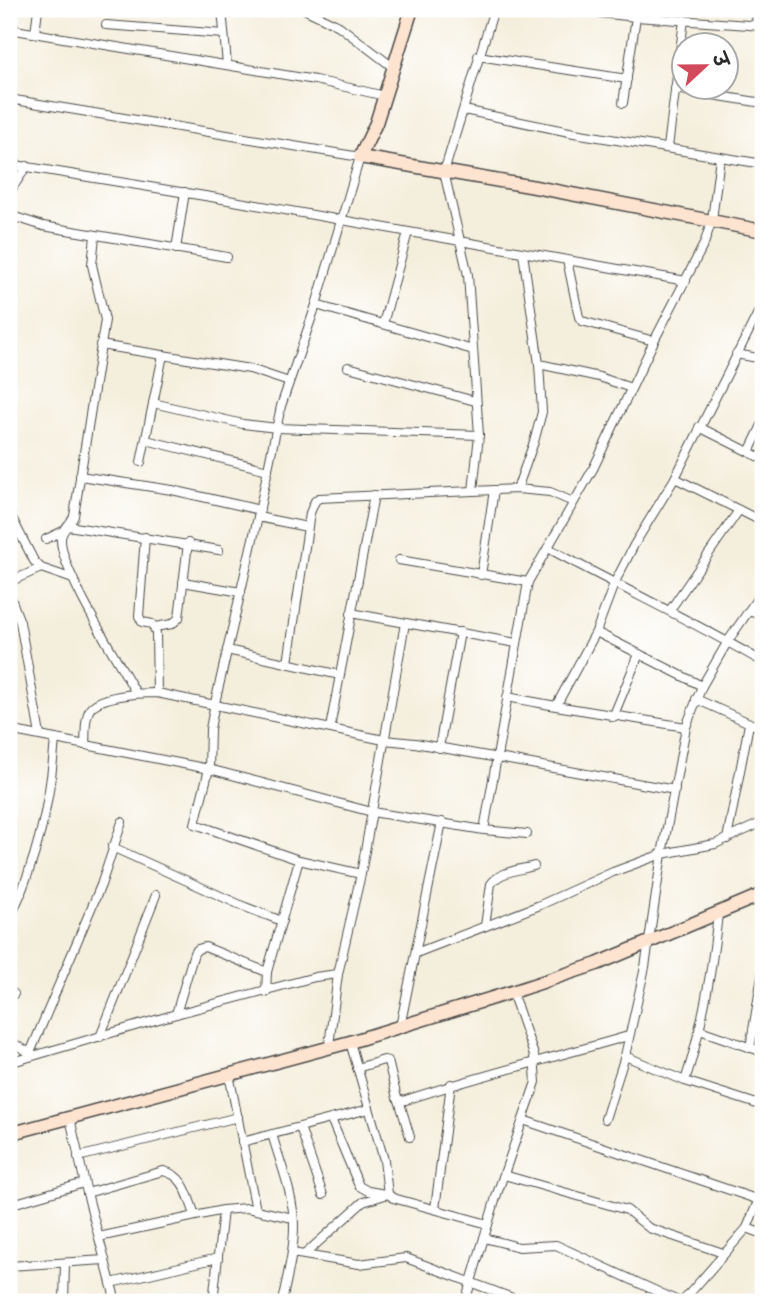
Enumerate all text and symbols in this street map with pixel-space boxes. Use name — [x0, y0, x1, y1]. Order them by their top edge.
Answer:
north arrow — [670, 32, 740, 102]
text: उ — [706, 47, 736, 73]

